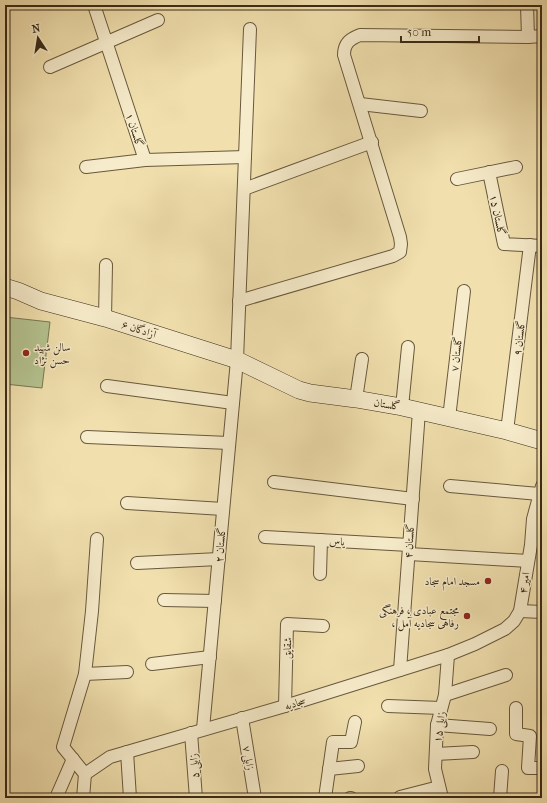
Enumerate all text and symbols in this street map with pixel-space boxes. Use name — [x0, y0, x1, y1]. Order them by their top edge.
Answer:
north arrow — [18, 18, 58, 58]
scale bar — [401, 18, 479, 44]
text: N — [31, 21, 42, 36]
text: 50 m — [407, 25, 431, 39]
street label: گلستان ۱ — [123, 111, 147, 149]
street label: گلستان ۱۵ — [487, 193, 509, 237]
street label: آزادگان ۶ — [120, 317, 160, 342]
street label: گلستان ۹ — [510, 320, 528, 356]
street label: گلستان ۷ — [447, 336, 465, 372]
place label: سالن شهید حسن نژاد — [34, 341, 71, 369]
marker: سالن شهید حسن نژاد — [21, 348, 31, 358]
street label: گلستان — [373, 395, 401, 413]
street label: گلستان ۴ — [401, 523, 417, 559]
street label: گلستان ۲ — [211, 527, 229, 563]
street label: یاس — [329, 535, 346, 548]
street label: امیر ۴ — [516, 571, 533, 595]
place label: مسجد امام سجاد — [424, 575, 480, 591]
marker: مسجد امام سجاد — [483, 576, 493, 586]
place label: مجتمع عبادی ، فرهنگی ، رفاهی سجادیه آمل — [379, 603, 459, 632]
marker: مجتمع عبادی ، فرهنگی ، رفاهی سجادیه آمل — [462, 611, 472, 621]
street label: شقایق — [281, 637, 294, 659]
street label: سجادیه — [283, 694, 307, 713]
street label: زابلی ۱۵ — [431, 711, 450, 744]
street label: زابلی ۷ — [238, 745, 257, 772]
street label: زابلی ۵ — [187, 753, 204, 779]

